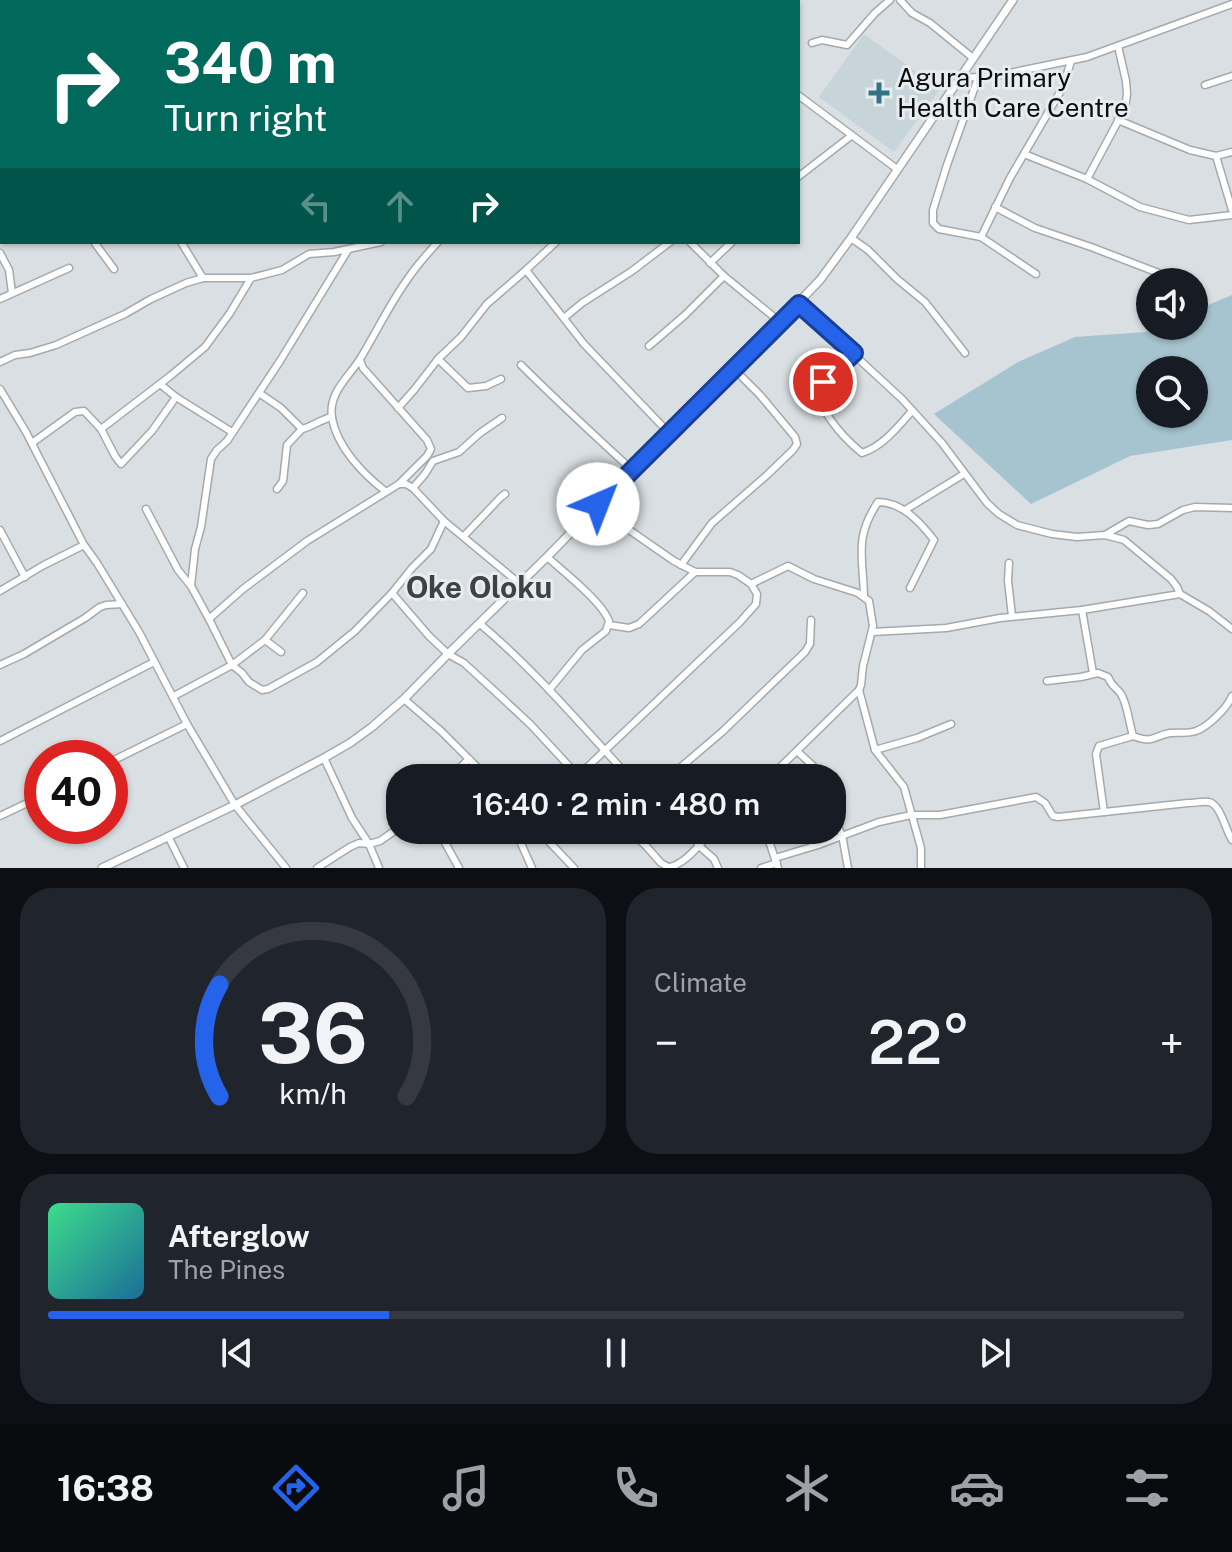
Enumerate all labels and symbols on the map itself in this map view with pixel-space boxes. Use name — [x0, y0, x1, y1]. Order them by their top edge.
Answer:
place label: Agura Primary Health Care Centre — [897, 62, 1129, 123]
marker: Agura Primary Health Care Centre — [868, 82, 890, 104]
pin — [789, 348, 857, 416]
position arrow — [556, 462, 640, 546]
district label: Oke Oloku — [406, 569, 552, 605]
speed limit sign: 40 — [24, 740, 128, 844]

